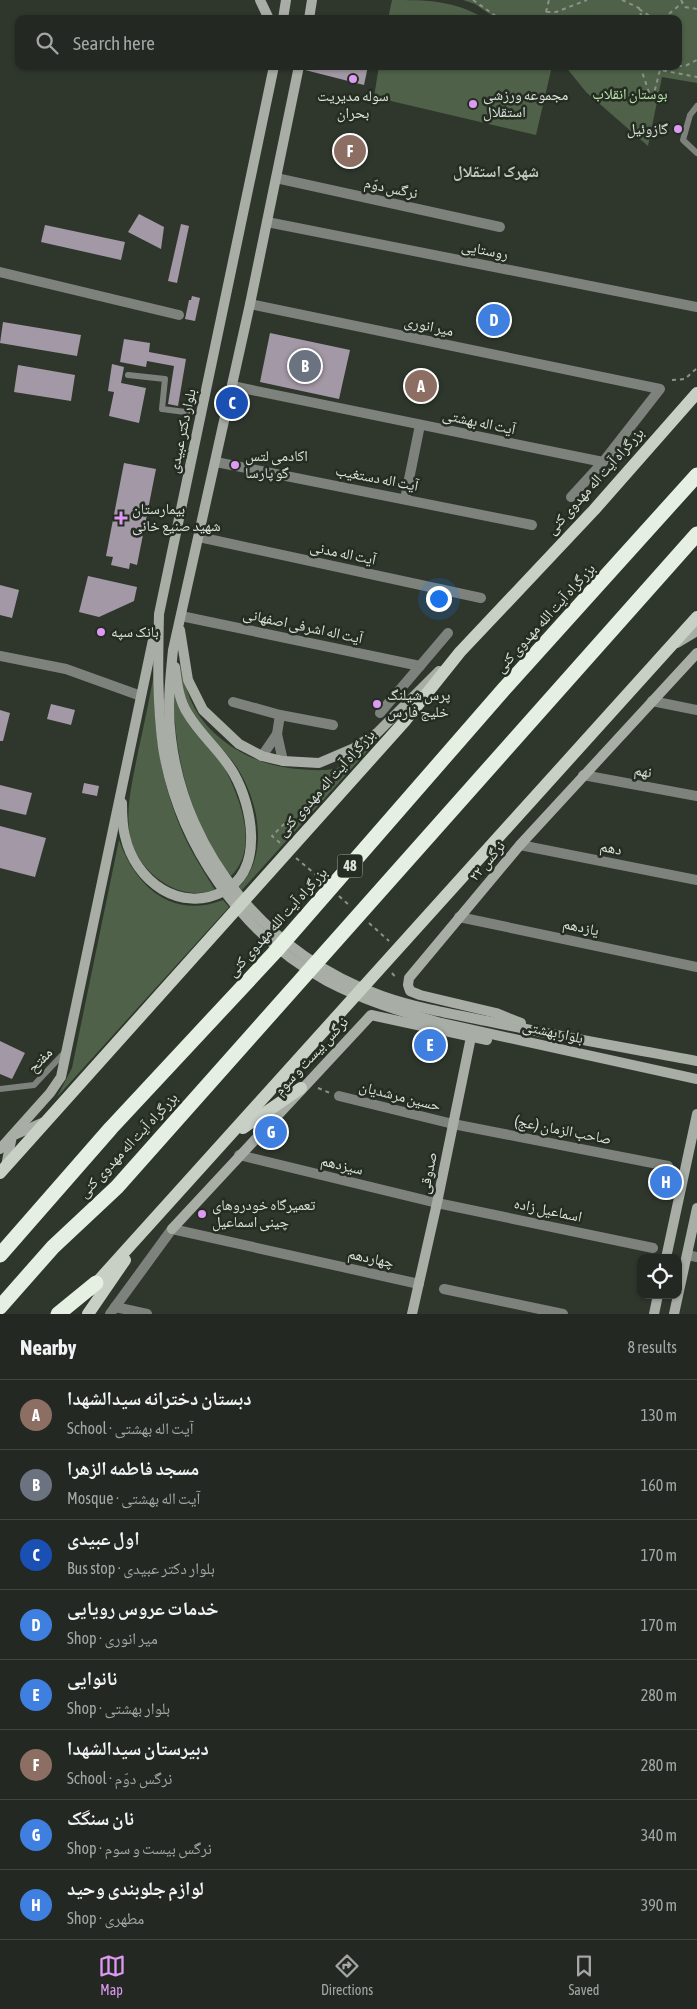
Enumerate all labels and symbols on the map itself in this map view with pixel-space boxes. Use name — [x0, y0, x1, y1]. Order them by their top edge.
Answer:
marker: سوله مدیریت بحران — [347, 73, 359, 85]
park label: بوستان انقلاب — [592, 85, 668, 104]
place label: مجموعه ورزشی استقلال — [483, 86, 568, 122]
place label: سوله مدیریت بحران — [317, 87, 389, 123]
marker: مجموعه ورزشی استقلال — [467, 98, 479, 110]
place label: گازوئیل — [627, 120, 668, 139]
marker: گازوئیل — [672, 123, 684, 135]
pin: F — [334, 132, 366, 170]
district label: شهرک استقلال — [453, 162, 539, 181]
street label: نرگس دوّم — [362, 174, 419, 203]
street label: روستایی — [460, 237, 510, 264]
pin: D — [478, 301, 510, 339]
street label: میر انوری — [402, 312, 456, 341]
pin: B — [289, 347, 321, 385]
pin: A — [405, 367, 437, 405]
pin: C — [216, 384, 248, 422]
street label: بلوار دکتر عبیدی — [164, 387, 201, 475]
street label: آیت اله بهشتی — [441, 405, 518, 440]
street label: بزرگراه آیت اله مهدوی کنی — [542, 424, 648, 539]
place label: اکادمی لتس گو پارسا — [245, 447, 308, 482]
marker: اکادمی لتس گو پارسا — [229, 459, 241, 471]
street label: آیت اله دستغیب — [334, 461, 421, 495]
place label: بیمارستان شهید صنیع خانی — [132, 500, 221, 536]
marker: بیمارستان شهید صنیع خانی — [114, 511, 128, 525]
street label: آیت اله مدنی — [308, 537, 379, 570]
street label: بزرگراه آیت الله مهدوی کنی — [491, 560, 600, 677]
your location — [426, 586, 452, 612]
street label: آیت اله اشرفی اصفهانی — [241, 605, 366, 649]
place label: بانک سپه — [111, 623, 159, 641]
marker: بانک سپه — [95, 626, 107, 638]
place label: پرس شیلنگ خلیج فارس — [387, 686, 450, 722]
marker: پرس شیلنگ خلیج فارس — [371, 698, 383, 710]
street label: بزرگراه آیت اله مهدوی کنی — [273, 726, 379, 841]
street label: نهم — [633, 761, 653, 782]
street label: نرگس ۲۲ — [465, 837, 510, 886]
street label: دهم — [598, 837, 623, 860]
road number: 48 — [338, 854, 362, 878]
street label: بزرگراه آیت الله مهدوی کنی — [223, 864, 332, 981]
street label: یازدهم — [561, 914, 601, 941]
street label: نرگس بیست و سوم — [270, 1013, 353, 1100]
street label: بلوار بهشتی — [521, 1017, 585, 1048]
pin: E — [414, 1026, 446, 1064]
street label: مفتح — [24, 1044, 57, 1077]
street label: حسین مرشدیان — [357, 1077, 443, 1116]
street label: بزرگراه آیت اله مهدوی کنی — [75, 1089, 182, 1202]
street label: صاحب الزمان (عج) — [513, 1112, 613, 1149]
pin: G — [255, 1113, 287, 1151]
street label: صدوقی — [415, 1150, 442, 1196]
street label: سیزدهم — [319, 1151, 365, 1180]
pin: H — [650, 1163, 682, 1201]
street label: اسماعیل زاده — [512, 1194, 584, 1227]
place label: تعمیرگاه خودروهای چینی اسماعیل — [212, 1196, 316, 1232]
marker: تعمیرگاه خودروهای چینی اسماعیل — [196, 1208, 208, 1220]
street label: چهاردهم — [346, 1244, 396, 1273]

